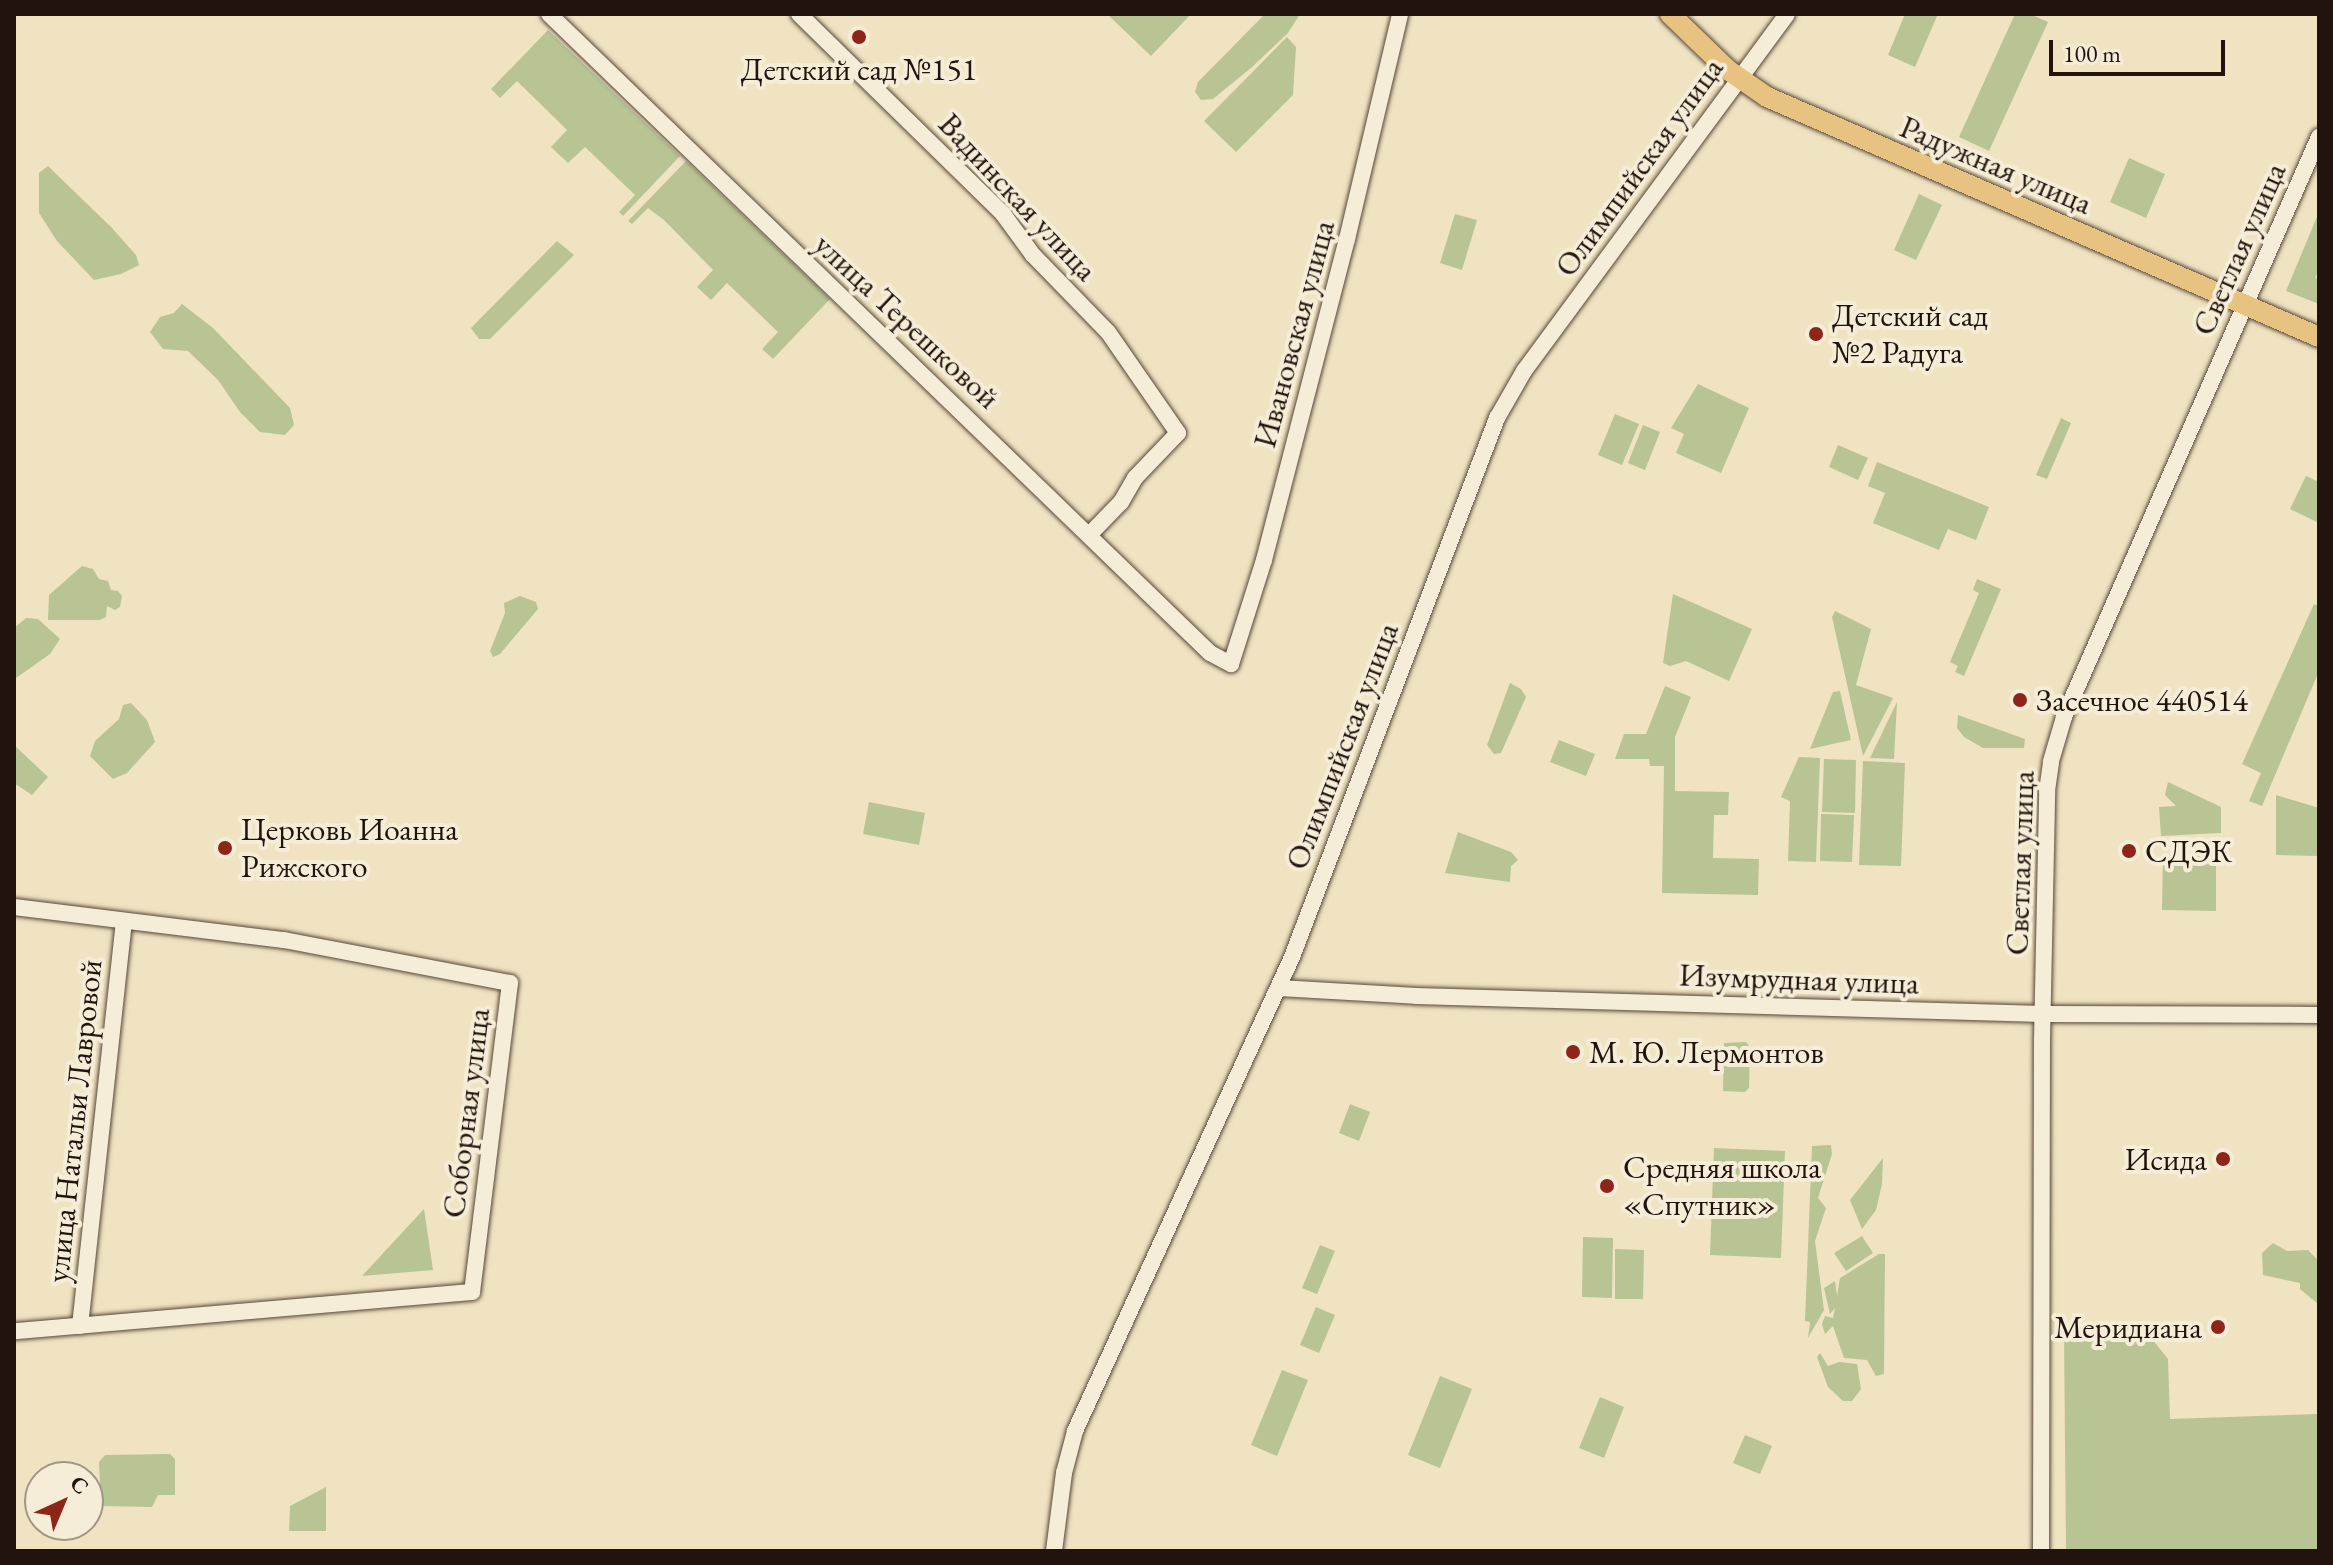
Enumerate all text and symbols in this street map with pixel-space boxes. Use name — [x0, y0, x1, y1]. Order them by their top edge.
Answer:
scale bar — [2053, 24, 2229, 74]
marker: Детский сад №151 — [850, 28, 868, 46]
text: 100 m — [2063, 38, 2121, 69]
place label: Детский сад №151 — [741, 50, 977, 88]
street label: Олимпийская улица — [1547, 50, 1731, 284]
street label: Вадинская улица — [931, 105, 1105, 289]
street label: Радужная улица — [1894, 107, 2098, 223]
street label: Светлая улица — [2184, 157, 2294, 341]
street label: Ивановская улица — [1245, 216, 1343, 452]
street label: улица Терешковой — [806, 225, 1008, 417]
place label: Детский сад №2 Радуга — [1832, 297, 1988, 372]
marker: Детский сад №2 Радуга — [1807, 325, 1825, 343]
street label: Олимпийская улица — [1277, 617, 1407, 875]
place label: Засечное 440514 — [2036, 681, 2248, 719]
marker: Засечное 440514 — [2011, 691, 2029, 709]
street label: Светлая улица — [1998, 770, 2042, 956]
place label: Церковь Иоанна Рижского — [241, 811, 458, 886]
place label: СДЭК — [2145, 832, 2232, 870]
marker: Церковь Иоанна Рижского — [216, 839, 234, 857]
marker: СДЭК — [2120, 842, 2138, 860]
street label: Изумрудная улица — [1678, 956, 1920, 1002]
street label: улица Натальи Лавровой — [38, 958, 110, 1284]
street label: Соборная улица — [434, 1006, 498, 1220]
place label: М. Ю. Лермонтов — [1589, 1033, 1824, 1071]
marker: М. Ю. Лермонтов — [1564, 1043, 1582, 1061]
place label: Исида — [2125, 1140, 2207, 1178]
place label: Средняя школа «Спутник» — [1623, 1149, 1821, 1224]
marker: Исида — [2214, 1150, 2232, 1168]
marker: Средняя школа «Спутник» — [1598, 1177, 1616, 1195]
place label: Меридиана — [2054, 1308, 2202, 1346]
marker: Меридиана — [2209, 1318, 2227, 1336]
north arrow — [24, 1461, 104, 1541]
text: С — [64, 1469, 95, 1501]

